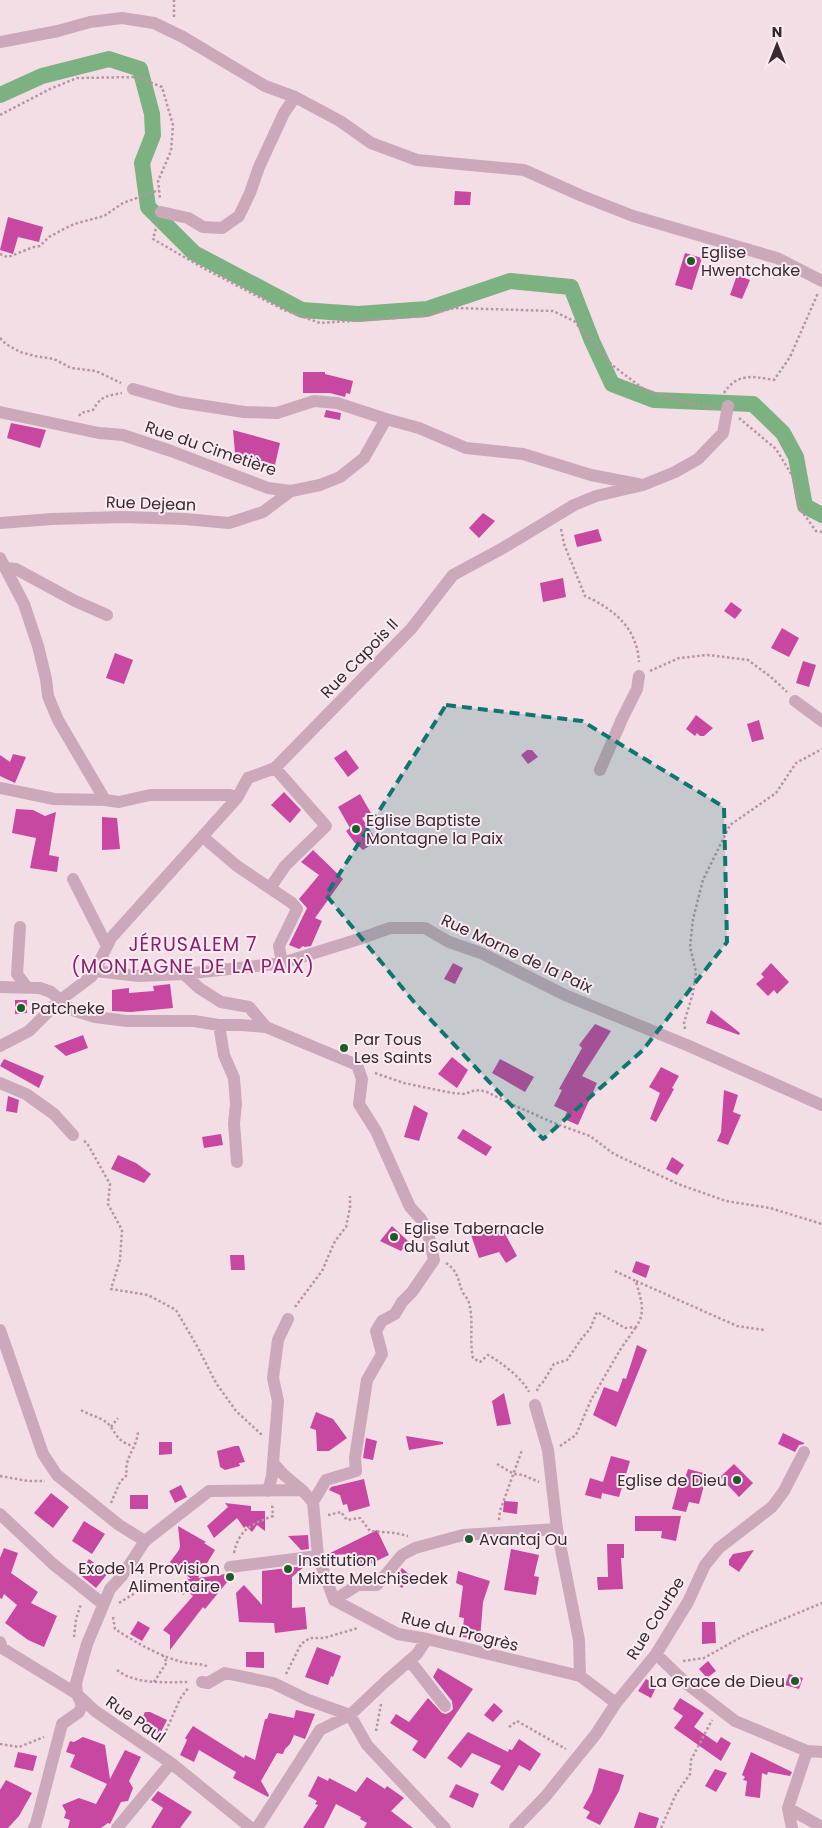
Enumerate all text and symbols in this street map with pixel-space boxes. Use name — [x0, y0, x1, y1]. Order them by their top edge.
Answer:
north arrow — [752, 20, 802, 70]
text: N — [772, 22, 782, 42]
place label: Eglise Hwentchake — [701, 241, 800, 282]
marker: Eglise Hwentchake — [685, 255, 697, 267]
street label: Rue du Cimetière — [142, 415, 280, 482]
street label: Rue Dejean — [105, 490, 197, 517]
street label: Rue Capois II — [315, 613, 403, 703]
place label: Eglise Baptiste Montagne la Paix — [366, 809, 503, 850]
marker: Eglise Baptiste Montagne la Paix — [350, 823, 362, 835]
street label: Rue Morne de la Paix — [437, 908, 596, 999]
district label: JÉRUSALEM 7 (MONTAGNE DE LA PAIX) — [71, 931, 315, 980]
place label: Patcheke — [31, 997, 105, 1020]
marker: Patcheke — [15, 1002, 27, 1014]
place label: Par Tous Les Saints — [354, 1028, 432, 1069]
marker: Par Tous Les Saints — [338, 1042, 350, 1054]
place label: Eglise Tabernacle du Salut — [404, 1217, 544, 1258]
marker: Eglise Tabernacle du Salut — [388, 1231, 400, 1243]
place label: Eglise de Dieu — [617, 1469, 727, 1492]
marker: Eglise de Dieu — [731, 1474, 743, 1486]
place label: Avantaj Ou — [479, 1528, 568, 1551]
marker: Avantaj Ou — [463, 1533, 475, 1545]
place label: Institution Mixtte Melchisedek — [298, 1549, 449, 1590]
place label: Exode 14 Provision Alimentaire — [78, 1557, 220, 1598]
marker: Institution Mixtte Melchisedek — [282, 1563, 294, 1575]
marker: Exode 14 Provision Alimentaire — [224, 1571, 236, 1583]
street label: Rue Courbe — [621, 1572, 690, 1664]
street label: Rue du Progrès — [399, 1606, 521, 1657]
place label: La Grace de Dieu — [649, 1670, 785, 1693]
marker: La Grace de Dieu — [789, 1675, 801, 1687]
street label: Rue Paul — [101, 1690, 170, 1748]

